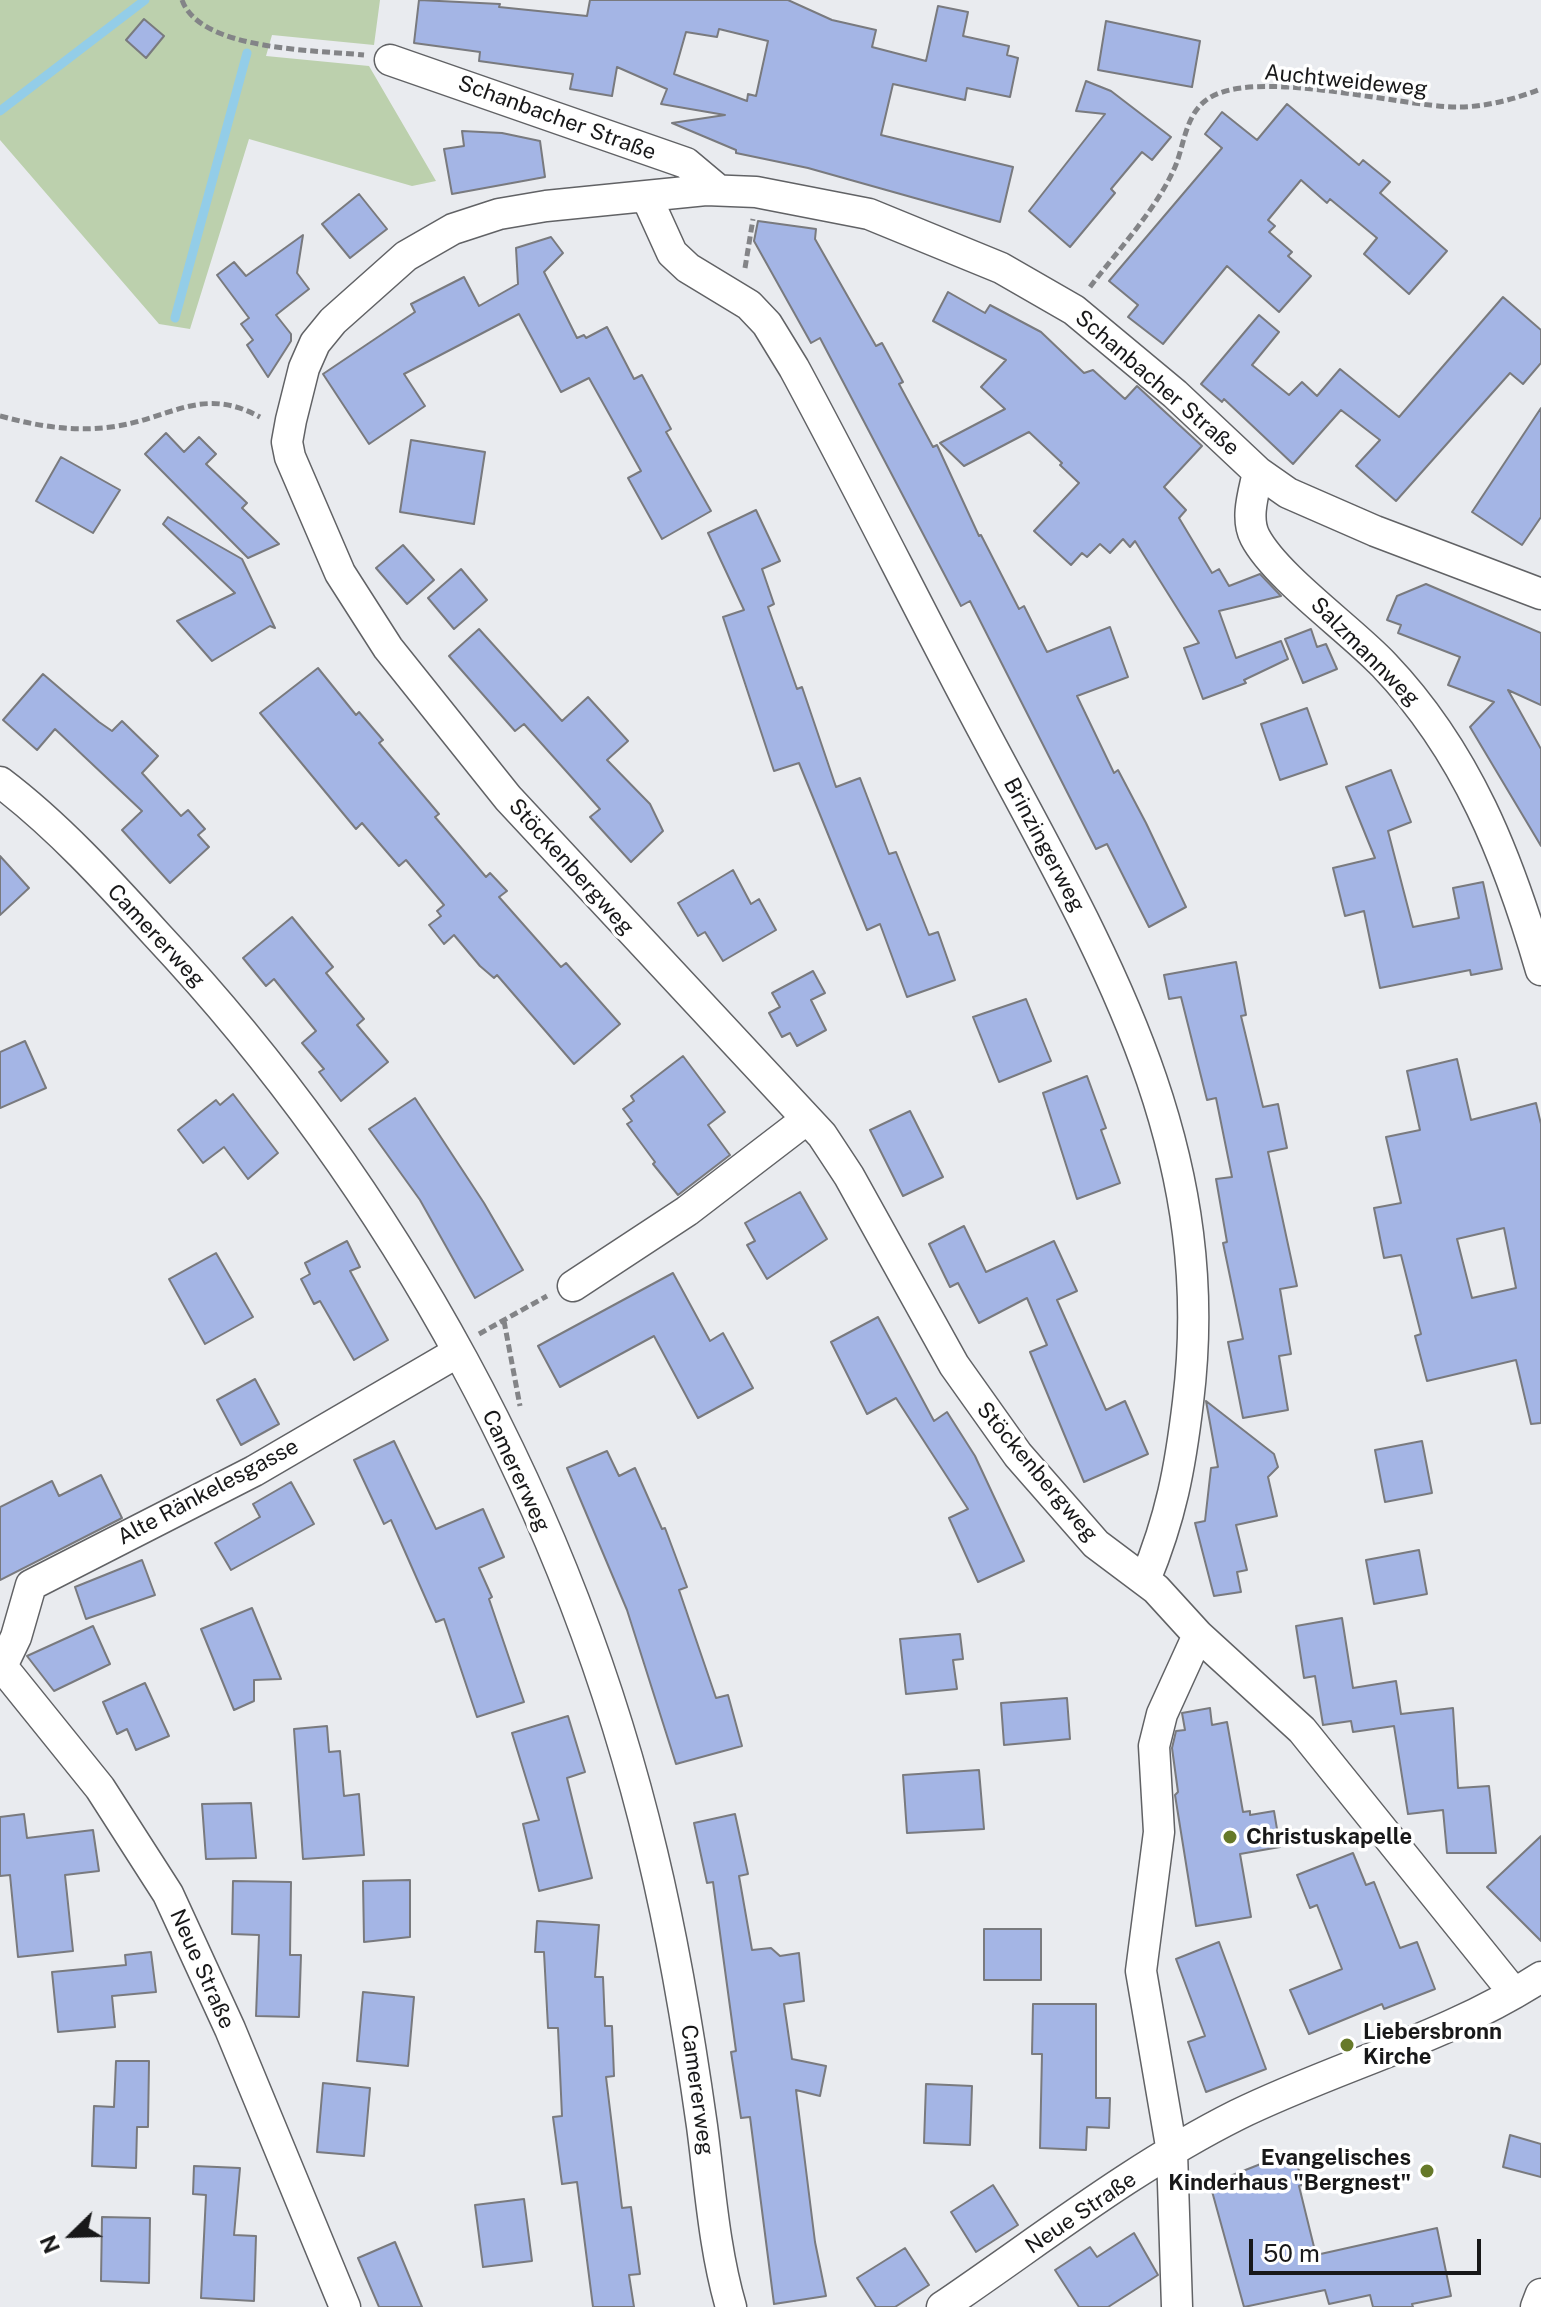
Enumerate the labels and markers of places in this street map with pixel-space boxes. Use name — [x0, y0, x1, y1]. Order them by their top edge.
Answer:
place label: Christuskapelle — [1246, 1824, 1412, 1850]
marker: Christuskapelle — [1221, 1828, 1239, 1846]
place label: Liebersbronn Kirche — [1363, 2019, 1502, 2070]
marker: Liebersbronn Kirche — [1338, 2036, 1356, 2054]
place label: Evangelisches Kinderhaus "Bergnest" — [1168, 2145, 1411, 2196]
marker: Evangelisches Kinderhaus "Bergnest" — [1418, 2162, 1436, 2180]

